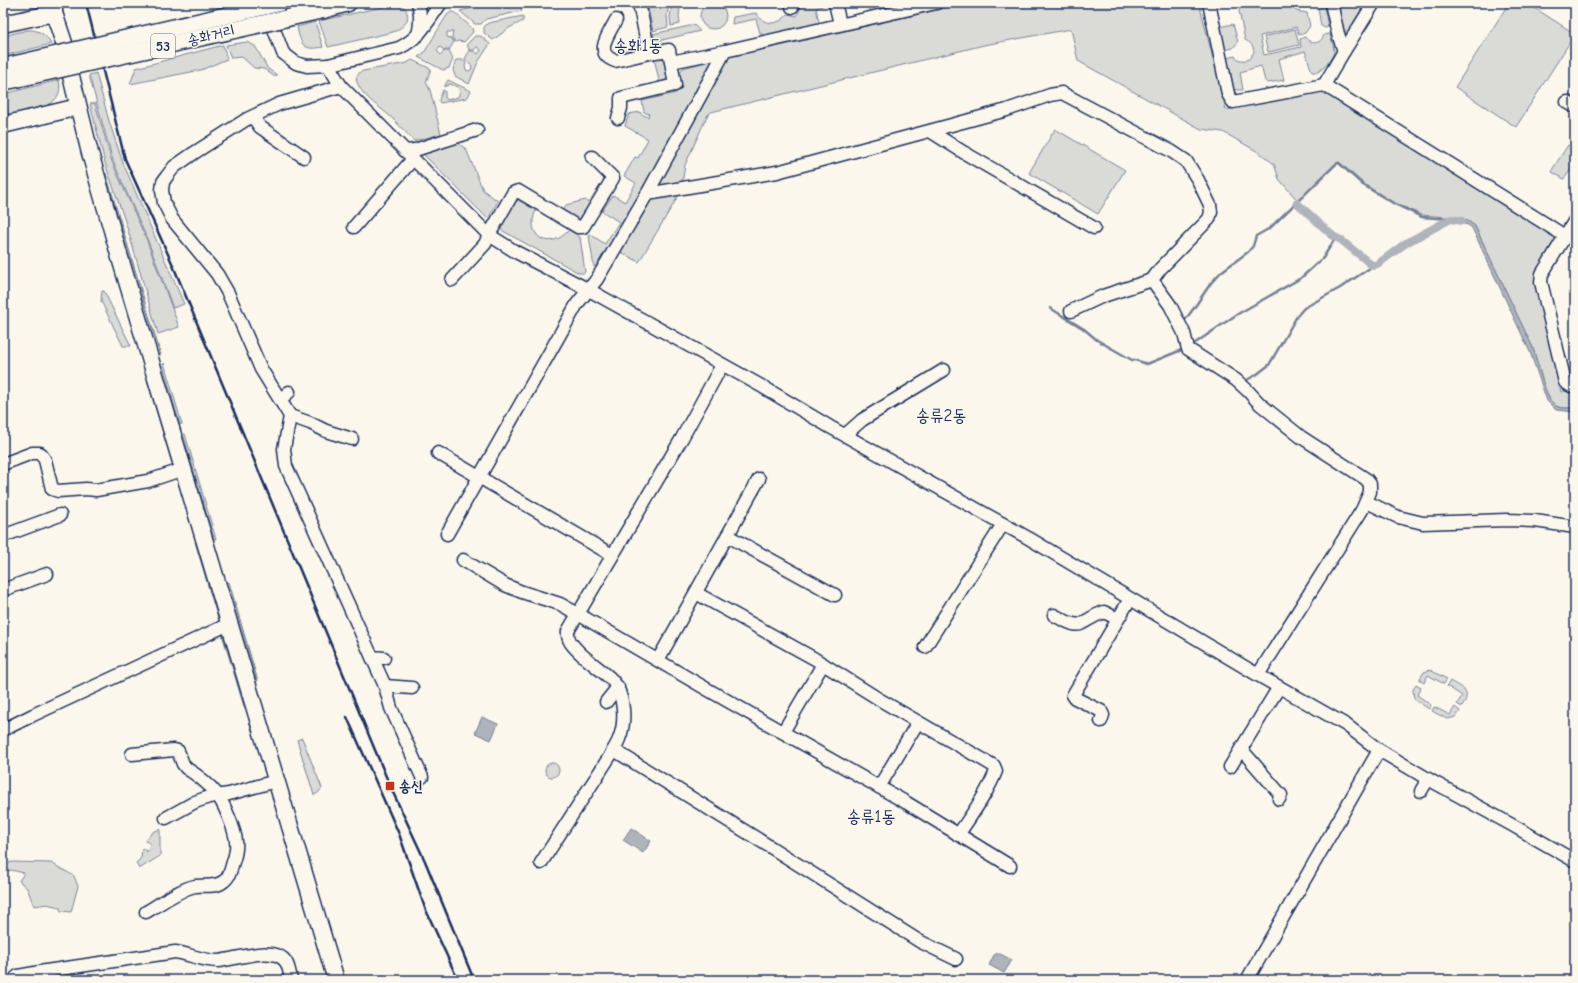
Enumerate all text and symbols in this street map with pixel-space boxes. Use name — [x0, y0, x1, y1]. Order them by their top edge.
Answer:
street label: 송화거리 — [185, 21, 237, 49]
road number: 53 — [151, 34, 175, 58]
district label: 송화1동 — [614, 36, 662, 55]
district label: 송류2동 — [916, 406, 966, 425]
place label: 송신 — [399, 777, 423, 795]
marker: 송신 — [384, 780, 396, 792]
district label: 송류1동 — [847, 807, 895, 826]

